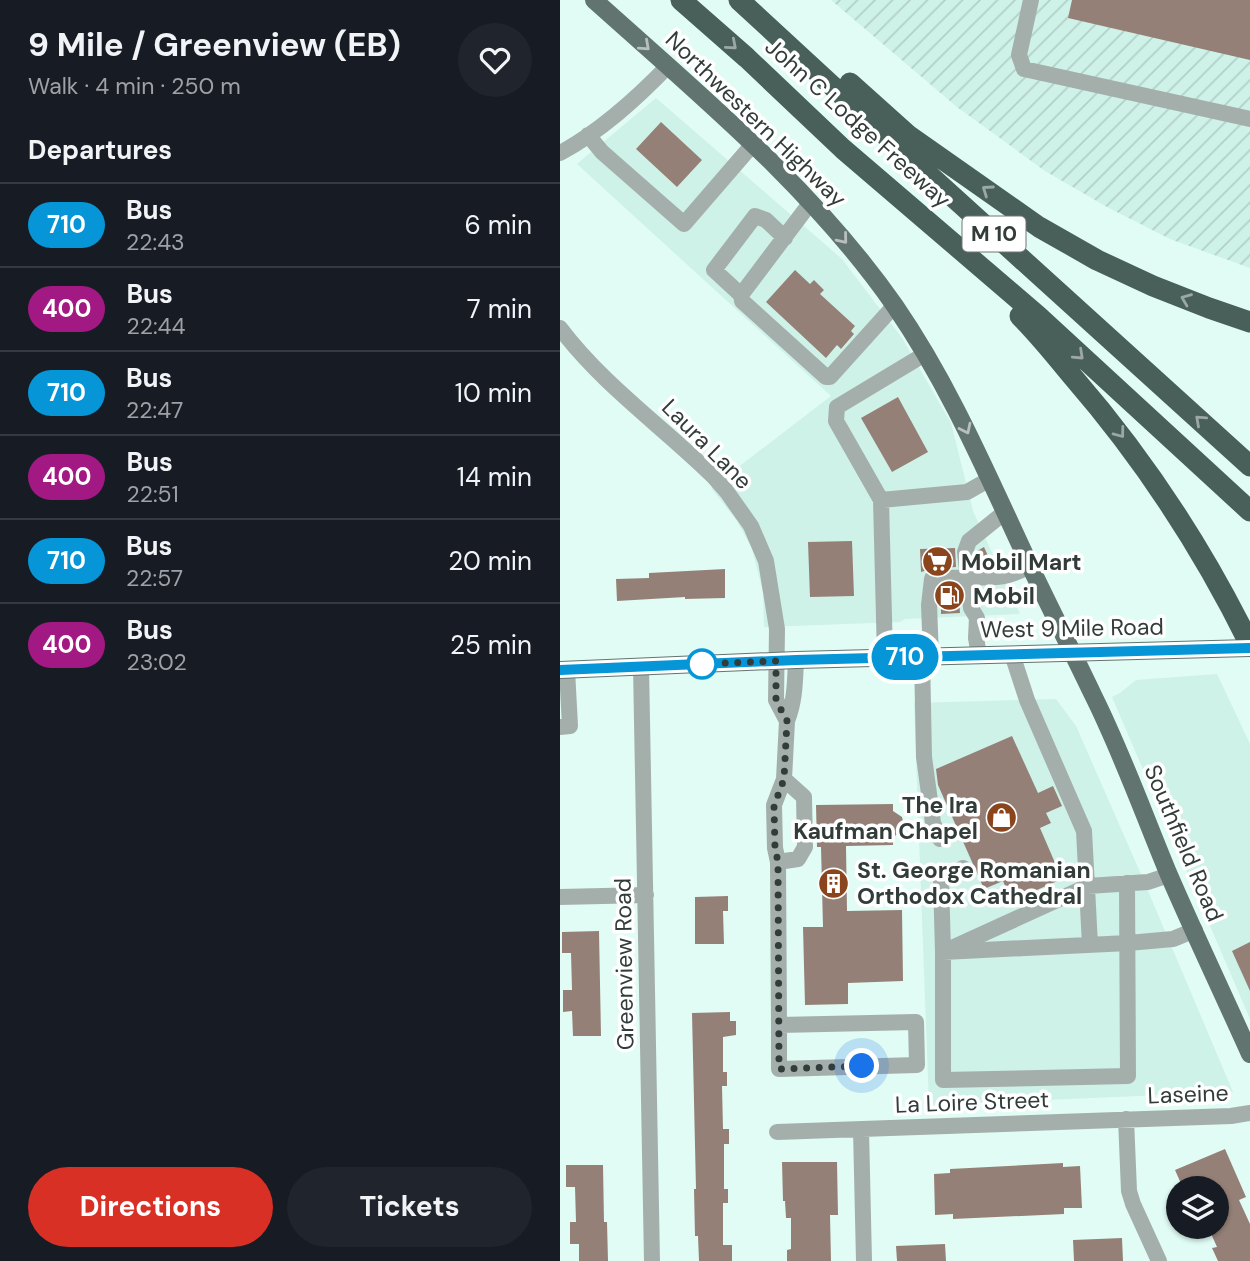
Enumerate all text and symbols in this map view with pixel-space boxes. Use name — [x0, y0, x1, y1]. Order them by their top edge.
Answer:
text: 9 Mile / Greenview (EB) — [28, 23, 401, 66]
button: heart — [458, 23, 532, 97]
street label: Northwestern Highway — [659, 25, 853, 213]
street label: John C Lodge Freeway — [759, 32, 957, 214]
one-way arrow — [637, 37, 650, 50]
one-way arrow — [723, 37, 736, 49]
text: Walk · 4 min · 250 m — [28, 71, 241, 101]
text: Departures — [28, 133, 172, 167]
one-way arrow — [982, 186, 995, 198]
text: Bus — [126, 193, 172, 227]
text: 6 min — [464, 208, 532, 242]
text: 710 — [47, 209, 86, 240]
road number: M 10 — [962, 216, 1026, 252]
text: 22:43 — [126, 227, 185, 257]
one-way arrow — [835, 230, 847, 243]
text: Bus — [126, 277, 173, 311]
text: 7 min — [467, 292, 532, 326]
text: 400 — [42, 293, 91, 324]
one-way arrow — [1180, 293, 1192, 307]
text: 22:44 — [126, 311, 185, 341]
one-way arrow — [1071, 346, 1084, 359]
text: Bus — [126, 361, 172, 395]
text: 10 min — [455, 376, 532, 410]
text: 710 — [47, 377, 86, 408]
street label: Laura Lane — [655, 392, 759, 496]
text: 22:47 — [126, 395, 183, 425]
one-way arrow — [1195, 415, 1208, 428]
one-way arrow — [958, 422, 972, 434]
one-way arrow — [1111, 426, 1124, 438]
text: Bus — [126, 445, 173, 479]
text: 14 min — [457, 460, 532, 494]
text: 400 — [42, 461, 91, 492]
text: 22:51 — [126, 479, 179, 509]
text: Bus — [126, 529, 172, 563]
text: 20 min — [448, 544, 532, 578]
text: 710 — [47, 545, 86, 576]
supermarket icon: Mobil Mart — [921, 545, 955, 579]
place label: Mobil Mart — [961, 547, 1082, 577]
text: 22:57 — [126, 563, 183, 593]
fuel station icon: Mobil — [933, 579, 967, 613]
place label: Mobil — [973, 581, 1035, 611]
street label: West 9 Mile Road — [980, 611, 1164, 645]
text: Bus — [126, 613, 173, 647]
text: 25 min — [450, 628, 532, 662]
text: 400 — [42, 629, 91, 660]
line badge: 710 — [865, 634, 945, 680]
text: 710 — [886, 641, 924, 672]
text: 23:02 — [126, 647, 187, 677]
unlabelled marker — [687, 649, 717, 679]
street label: Southfield Road — [1137, 760, 1231, 926]
place label: The Ira Kaufman Chapel — [793, 790, 978, 846]
shop icon: The Ira Kaufman Chapel — [984, 801, 1018, 835]
place label: St. George Romanian Orthodox Cathedral — [857, 855, 1091, 911]
building icon: St. George Romanian Orthodox Cathedral — [817, 866, 851, 900]
street label: Greenview Road — [608, 878, 640, 1050]
your location — [844, 1048, 879, 1083]
street label: Laseine — [1147, 1078, 1229, 1110]
street label: La Loire Street — [895, 1084, 1049, 1120]
button: Directions — [28, 1167, 273, 1247]
button: Tickets — [287, 1167, 532, 1247]
map controls — [1166, 1176, 1229, 1239]
button: layers — [1166, 1176, 1229, 1239]

